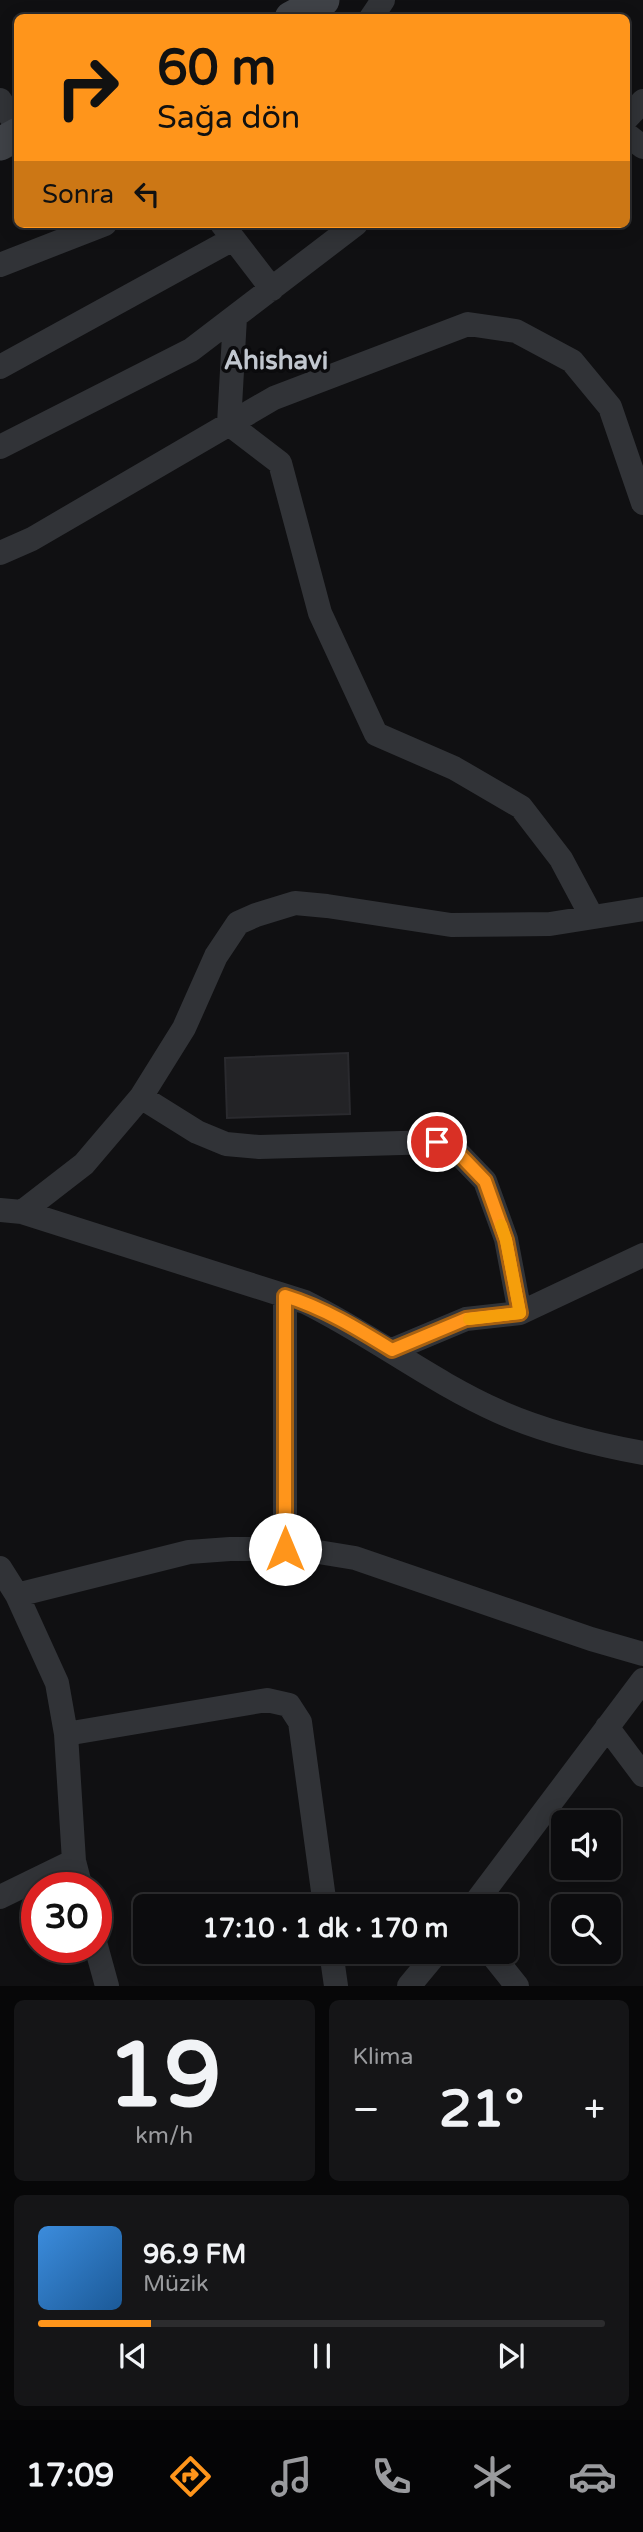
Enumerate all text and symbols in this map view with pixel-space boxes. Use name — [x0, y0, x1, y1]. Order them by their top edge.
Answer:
text: 60 m — [157, 39, 276, 98]
icon: right — [42, 42, 133, 133]
text: Sağa dön — [157, 99, 300, 137]
icon: left — [128, 175, 166, 213]
text: Sonra — [42, 179, 114, 210]
district label: Ahishavi — [224, 345, 328, 376]
pin — [407, 1112, 467, 1172]
icon: arrive — [418, 1123, 456, 1161]
position arrow — [248, 1512, 322, 1586]
map controls — [551, 1810, 621, 1964]
button: sound — [551, 1810, 621, 1880]
speed limit sign: 30 — [21, 1872, 112, 1963]
button: search — [551, 1894, 621, 1964]
text: 17:10 · 1 dk · 170 m — [203, 1913, 448, 1944]
text: 19 — [107, 2021, 221, 2131]
text: Klima — [353, 2043, 413, 2071]
text: 21° — [439, 2078, 524, 2141]
text: − — [353, 2087, 380, 2133]
text: + — [584, 2087, 605, 2133]
text: km/h — [135, 2122, 193, 2150]
text: 96.9 FM — [143, 2239, 246, 2270]
text: Müzik — [143, 2270, 209, 2298]
icon: previous — [114, 2337, 152, 2375]
icon: pause — [303, 2337, 341, 2375]
icon: next — [492, 2337, 530, 2375]
icon: directions — [166, 2452, 215, 2501]
icon: music — [267, 2452, 316, 2501]
icon: phone — [367, 2452, 416, 2501]
icon: climate — [468, 2452, 517, 2501]
icon: car — [568, 2452, 617, 2501]
text: 17:09 — [26, 2457, 114, 2495]

